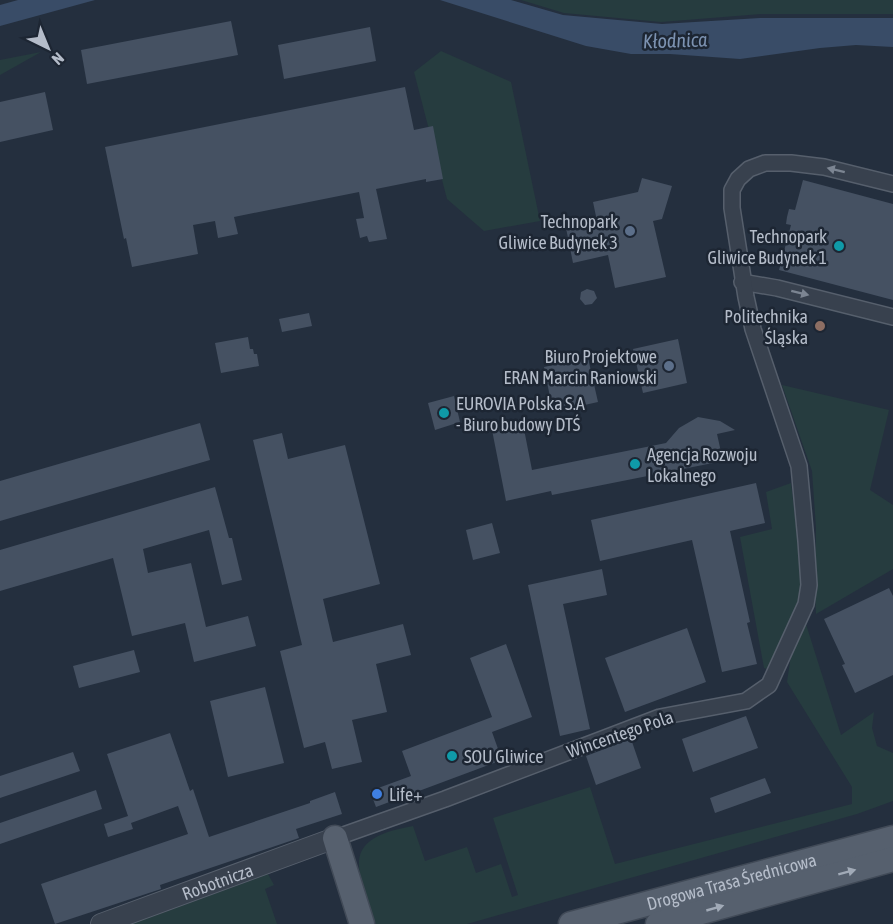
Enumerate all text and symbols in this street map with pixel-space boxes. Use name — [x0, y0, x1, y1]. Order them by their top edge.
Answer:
north arrow — [18, 18, 78, 78]
water label: Kłodnica — [642, 27, 708, 53]
text: N — [49, 49, 68, 69]
one-way arrow — [827, 165, 845, 175]
place label: Technopark Gliwice Budynek 3 — [498, 211, 618, 253]
marker: Technopark Gliwice Budynek 3 — [623, 224, 637, 238]
place label: Technopark Gliwice Budynek 1 — [707, 226, 827, 268]
marker: Technopark Gliwice Budynek 1 — [832, 239, 846, 253]
one-way arrow — [790, 289, 809, 299]
place label: Politechnika Śląska — [724, 306, 808, 348]
marker: Politechnika Śląska — [813, 319, 827, 333]
place label: Biuro Projektowe ERAN Marcin Raniowski — [504, 346, 657, 388]
marker: Biuro Projektowe ERAN Marcin Raniowski — [662, 359, 676, 373]
place label: EUROVIA Polska S.A - Biuro budowy DTŚ — [456, 393, 585, 435]
marker: EUROVIA Polska S.A - Biuro budowy DTŚ — [437, 406, 451, 420]
place label: Agencja Rozwoju Lokalnego — [647, 444, 757, 486]
marker: Agencja Rozwoju Lokalnego — [628, 457, 642, 471]
street label: Wincentego Pola — [564, 706, 676, 762]
place label: SOU Gliwice — [464, 746, 543, 767]
marker: SOU Gliwice — [445, 749, 459, 763]
place label: Life+ — [389, 784, 423, 805]
marker: Life+ — [370, 787, 384, 801]
street label: Drogowa Trasa Średnicowa — [644, 848, 818, 914]
street label: Robotnicza — [179, 859, 256, 904]
one-way arrow — [838, 866, 856, 876]
one-way arrow — [706, 903, 724, 912]

